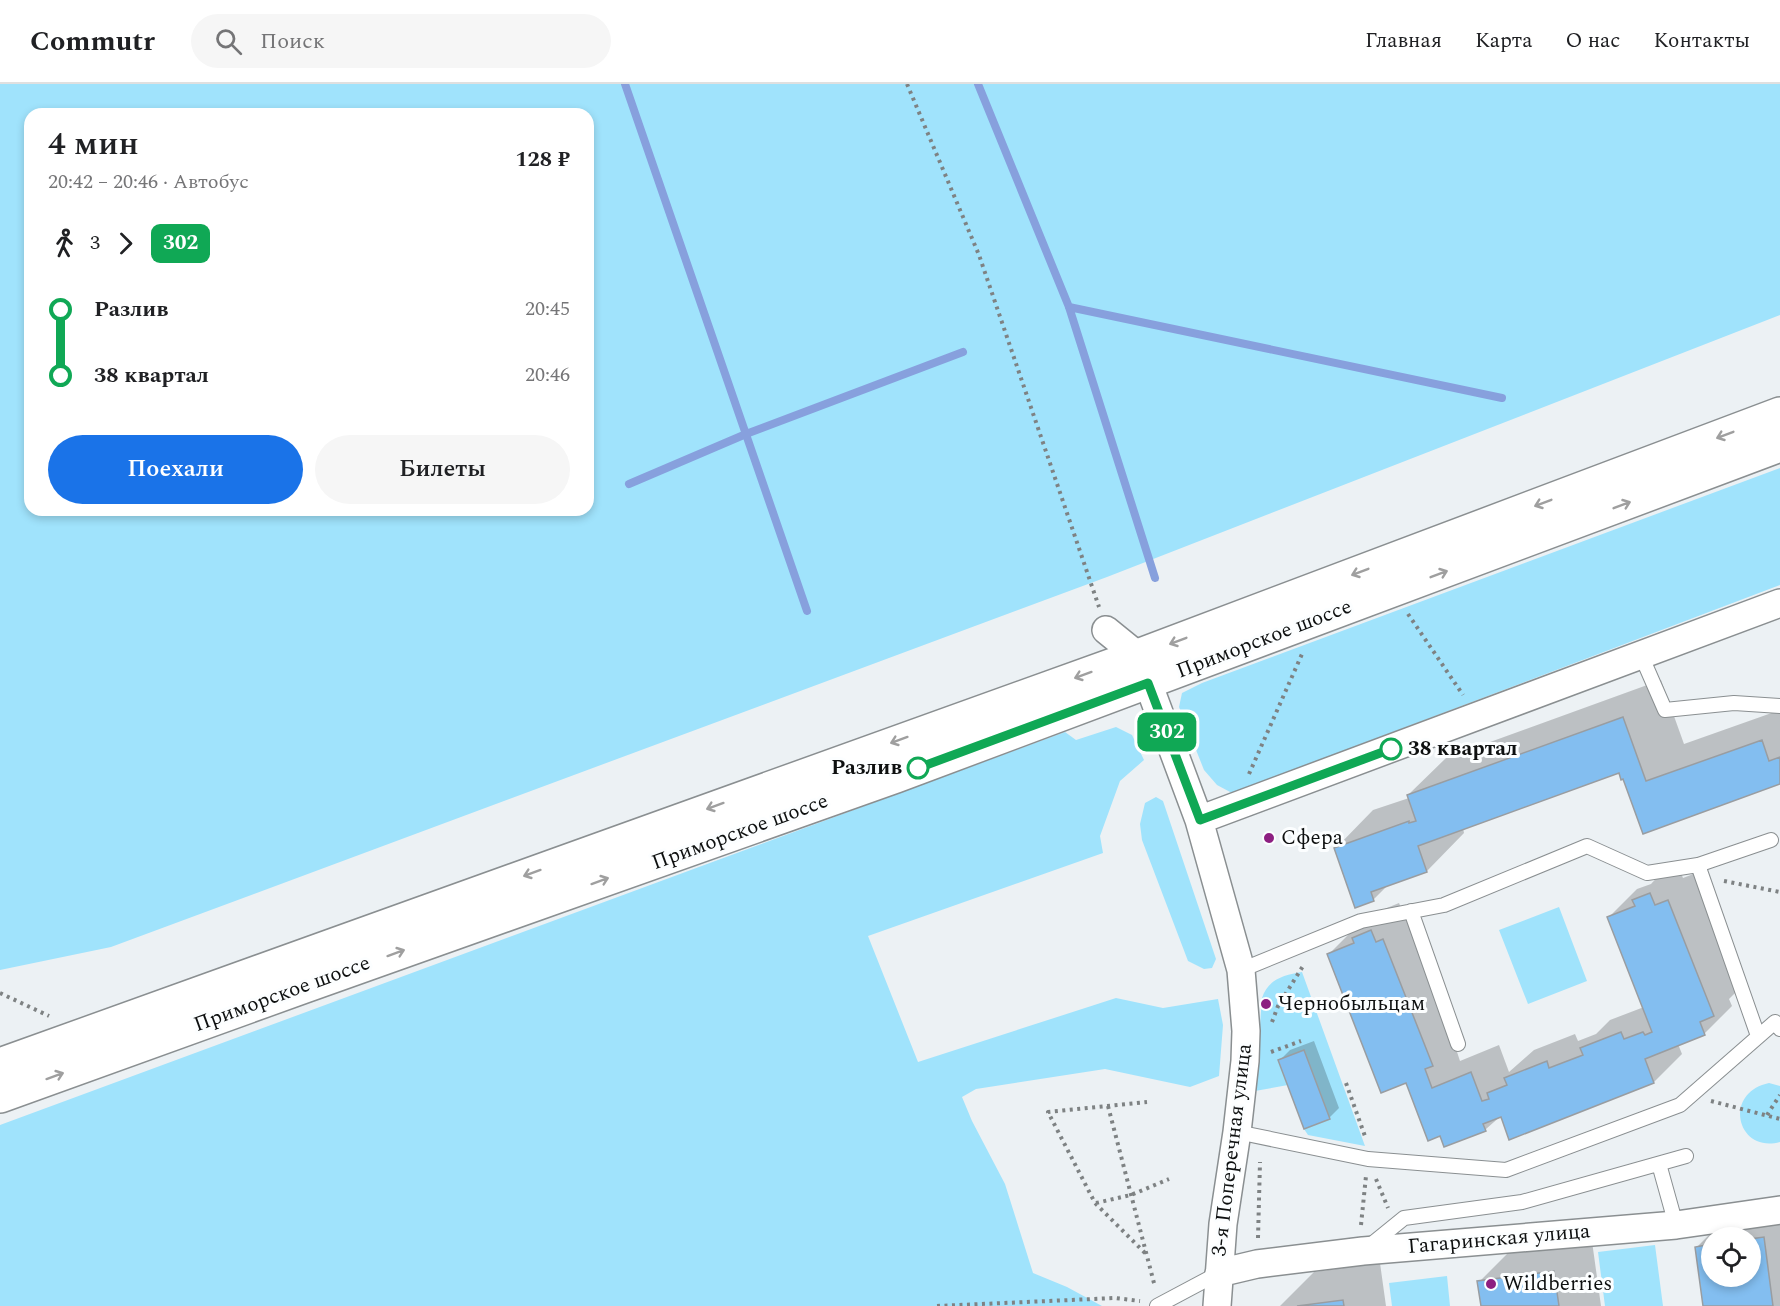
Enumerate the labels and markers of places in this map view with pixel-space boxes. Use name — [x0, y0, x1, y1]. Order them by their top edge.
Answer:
place label: 38 квартал — [1408, 733, 1518, 765]
marker: 38 квартал — [1380, 738, 1402, 760]
place label: Разлив — [831, 752, 902, 784]
marker: Разлив — [907, 757, 929, 779]
place label: Сфера — [1281, 822, 1344, 854]
marker: Сфера — [1262, 831, 1276, 845]
place label: Чернобыльцам — [1278, 988, 1425, 1020]
marker: Чернобыльцам — [1259, 997, 1273, 1011]
place label: Wildberries — [1503, 1268, 1612, 1300]
marker: Wildberries — [1484, 1277, 1498, 1291]

